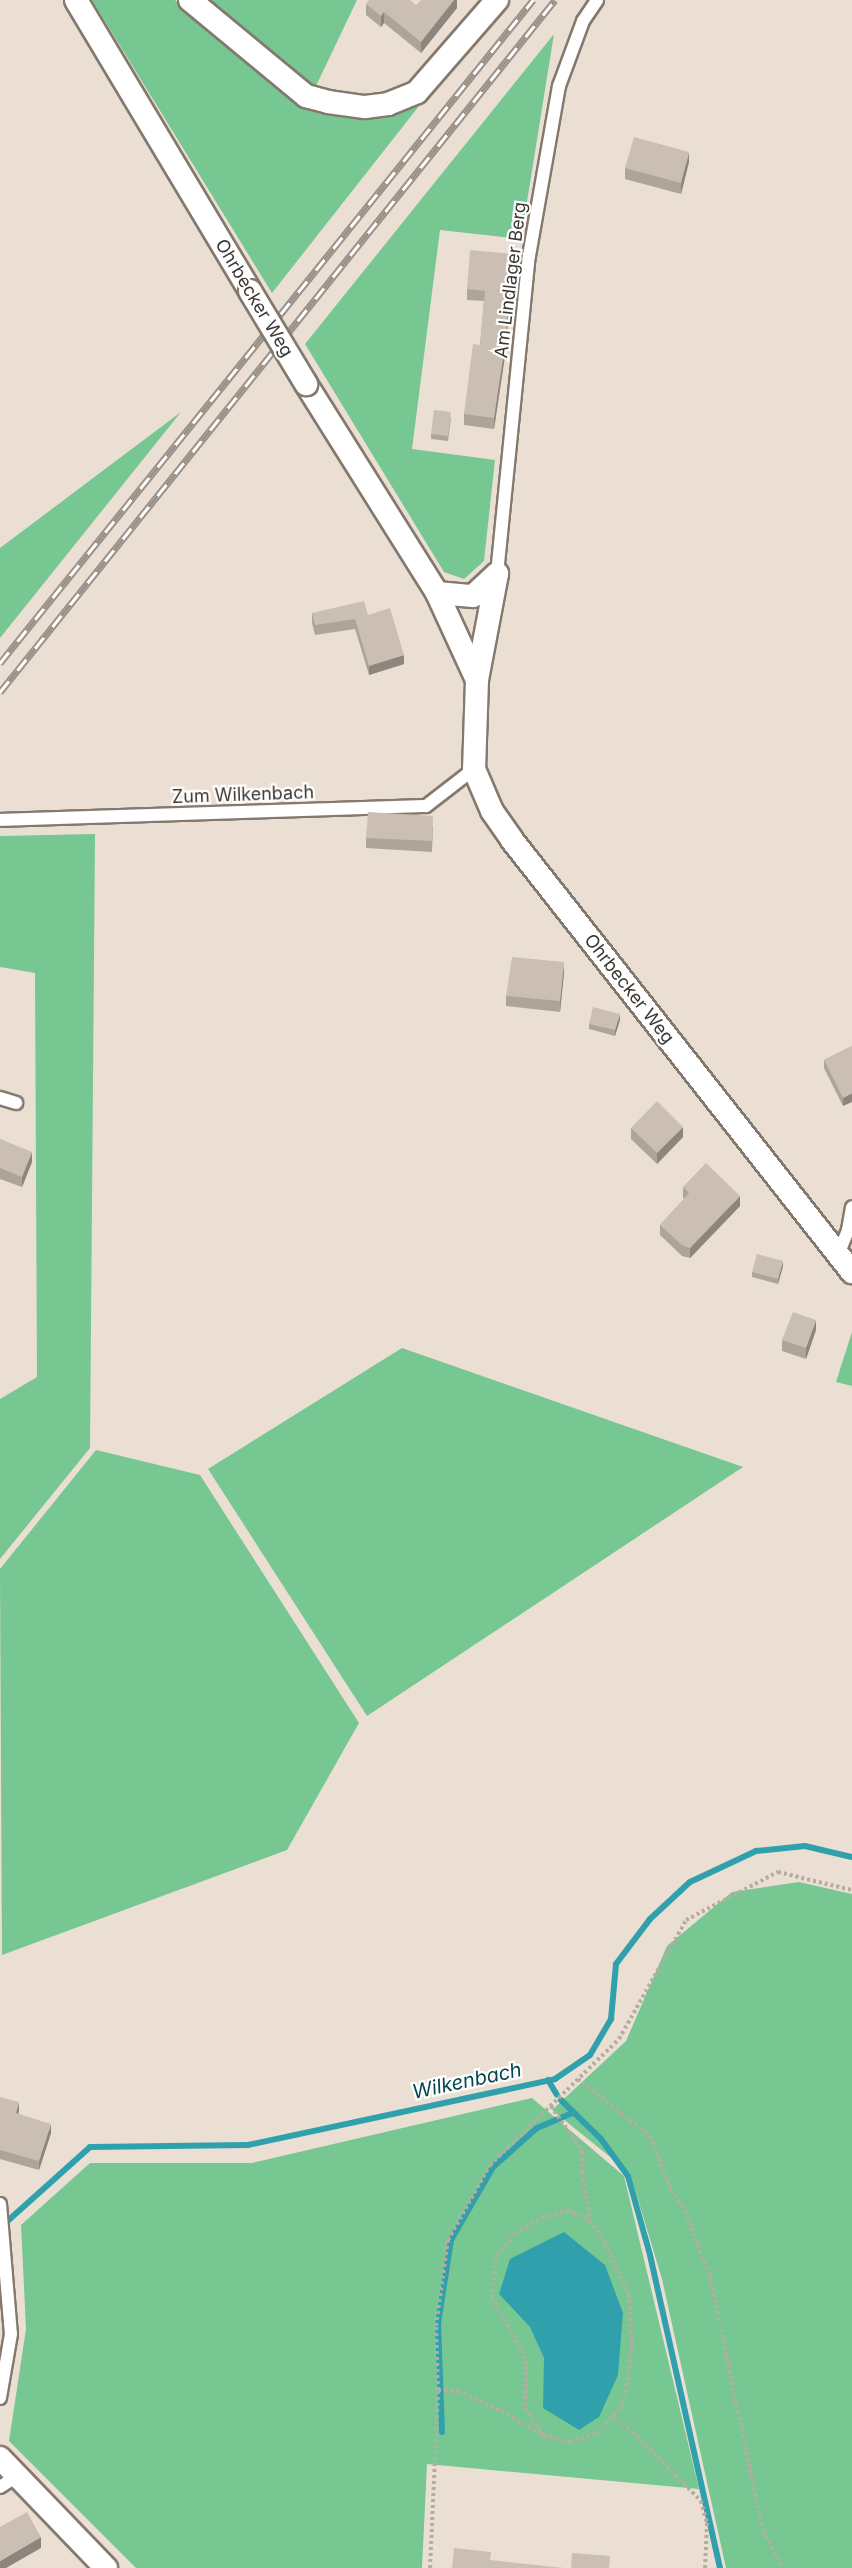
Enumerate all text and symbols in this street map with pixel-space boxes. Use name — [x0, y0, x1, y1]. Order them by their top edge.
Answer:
street label: Am Lindlager Berg — [491, 201, 531, 359]
street label: Ohrbecker Weg — [210, 235, 298, 361]
street label: Zum Wilkenbach — [172, 782, 314, 808]
street label: Ohrbecker Weg — [579, 930, 679, 1048]
water label: Wilkenbach — [410, 2058, 524, 2104]

